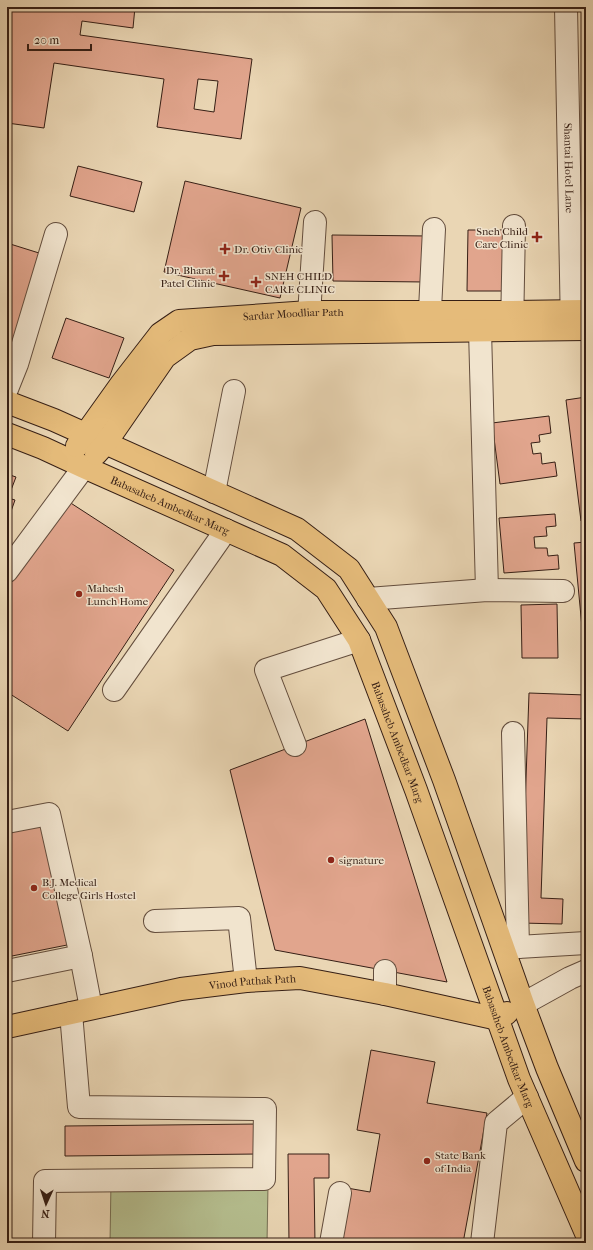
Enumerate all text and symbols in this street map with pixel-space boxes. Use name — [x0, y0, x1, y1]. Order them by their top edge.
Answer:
scale bar — [28, 26, 91, 52]
text: 20 m — [34, 33, 59, 47]
street label: Shantai Hotel Lane — [561, 123, 576, 214]
place label: Sneh Child Care Clinic — [475, 225, 529, 251]
marker: Sneh Child Care Clinic — [531, 231, 543, 243]
marker: Dr. Otiv Clinic — [219, 243, 231, 255]
place label: Dr. Otiv Clinic — [234, 243, 303, 256]
place label: Dr. Bharat Patel Clinic — [161, 264, 215, 290]
marker: Dr. Bharat Patel Clinic — [218, 270, 230, 282]
place label: SNEH CHILD CARE CLINIC — [265, 270, 335, 296]
marker: SNEH CHILD CARE CLINIC — [250, 276, 262, 288]
street label: Sardar Moodliar Path — [243, 306, 344, 324]
street label: Babasaheb Ambedkar Marg — [108, 474, 232, 538]
place label: Mahesh Lunch Home — [87, 582, 149, 608]
marker: Mahesh Lunch Home — [74, 589, 84, 599]
street label: Babasaheb Ambedkar Marg — [368, 680, 426, 805]
place label: signature — [339, 854, 384, 867]
marker: signature — [326, 855, 336, 865]
place label: B.J. Medical College Girls Hostel — [42, 876, 136, 902]
marker: B.J. Medical College Girls Hostel — [29, 883, 39, 893]
street label: Vinod Pathak Path — [207, 972, 297, 993]
street label: Babasaheb Ambedkar Marg — [479, 984, 537, 1110]
place label: State Bank of India — [435, 1149, 486, 1175]
marker: State Bank of India — [422, 1156, 432, 1166]
north arrow — [26, 1184, 66, 1224]
text: N — [40, 1207, 50, 1220]

